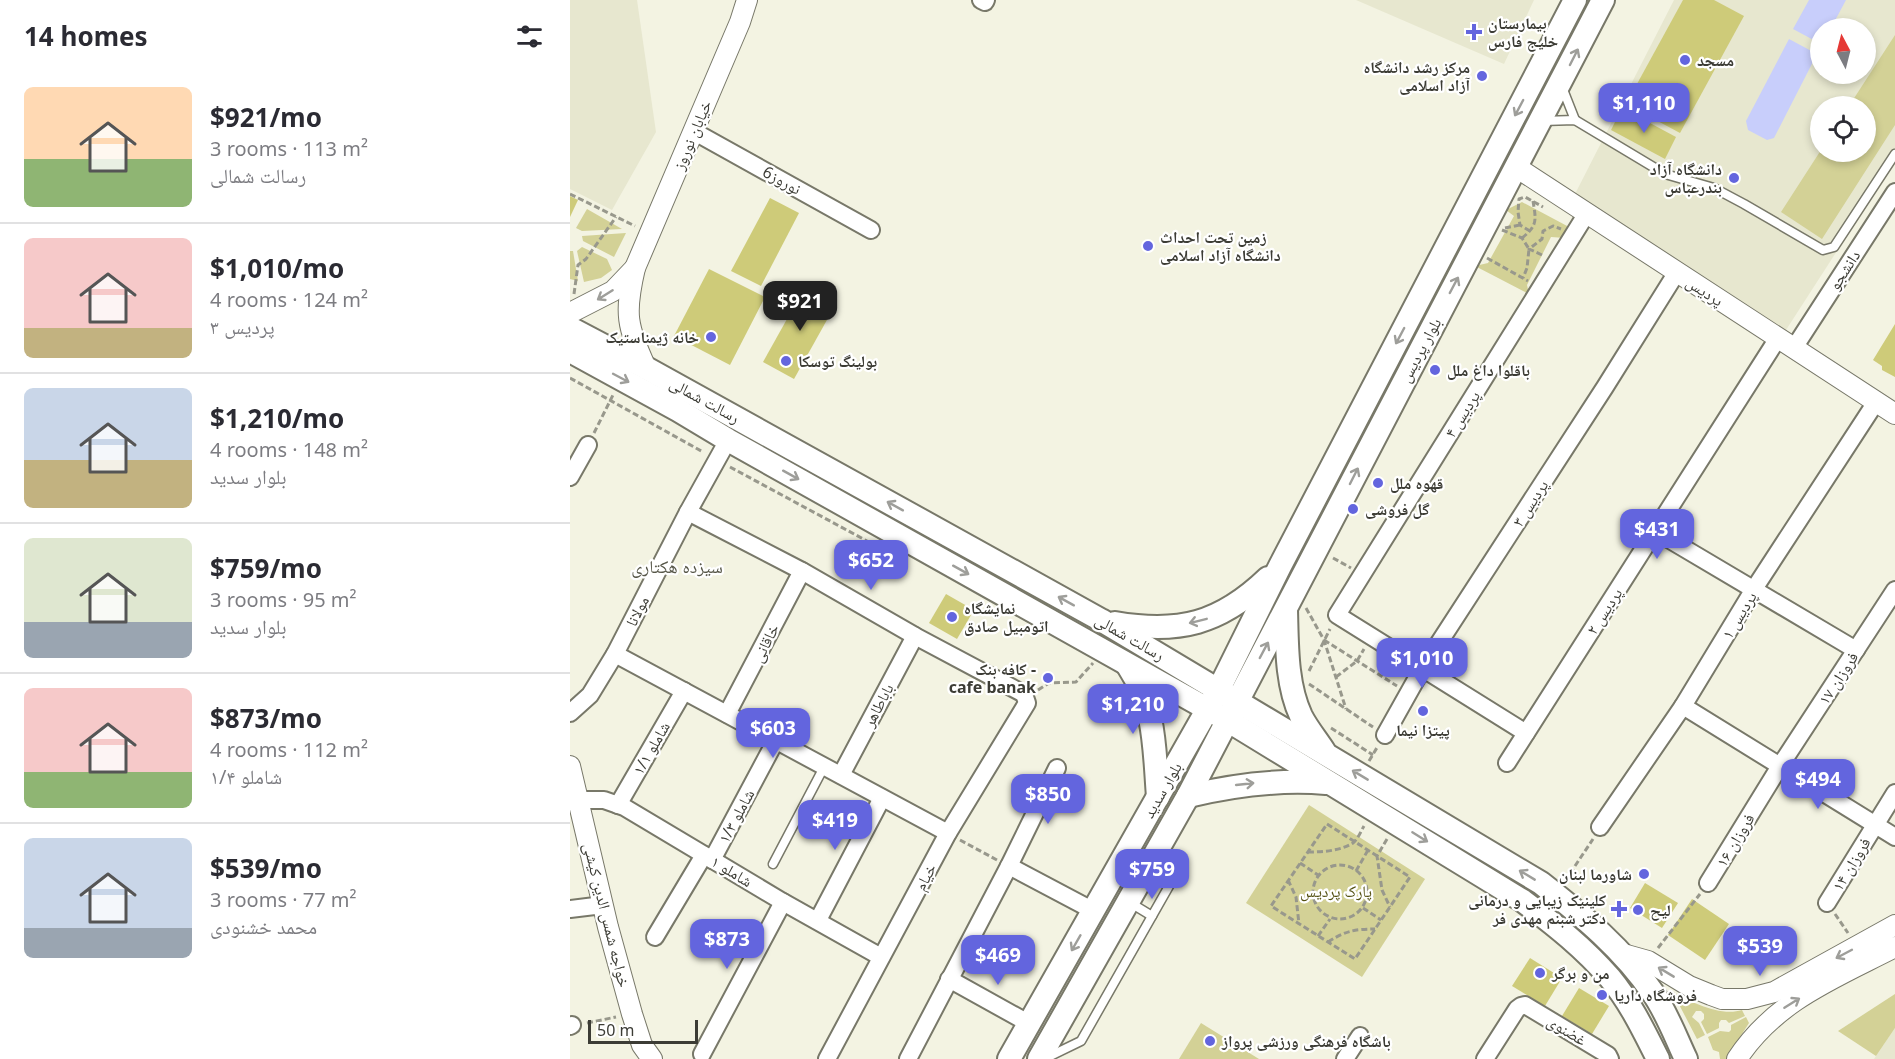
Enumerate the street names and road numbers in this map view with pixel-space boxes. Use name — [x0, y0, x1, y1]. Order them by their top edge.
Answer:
street label: خیابان نوروز — [667, 97, 717, 174]
street label: نوروز6 — [759, 160, 805, 200]
street label: دانشجو — [1823, 246, 1865, 294]
street label: پردیس — [1682, 271, 1728, 311]
street label: بلوار پردیس — [1394, 314, 1446, 386]
street label: رسالت شمالی — [666, 372, 744, 428]
street label: پردیس ۴ — [1439, 386, 1485, 442]
street label: پردیس ۳ — [1507, 475, 1553, 531]
street label: پردیس ۲ — [1581, 583, 1627, 639]
street label: پردیس ۱ — [1716, 587, 1762, 643]
street label: مولانا — [620, 592, 654, 630]
street label: رسالت شمالی — [1091, 608, 1169, 666]
street label: خاقانی — [746, 620, 784, 666]
street label: فروزان ۱۷ — [1813, 647, 1863, 709]
street label: باباطاهر — [857, 679, 899, 731]
street label: شاملو ۱/۱ — [627, 717, 675, 779]
street label: بلوار سدید — [1137, 758, 1187, 822]
street label: شاملو ۱/۳ — [713, 785, 759, 847]
street label: فروزان ۱۶ — [1710, 809, 1760, 871]
street label: فروزان ۱۴ — [1826, 833, 1876, 895]
street label: خواجه شمس الدين كيشی — [578, 840, 636, 990]
street label: شاملو ۱ — [707, 850, 757, 892]
street label: خیام — [909, 860, 941, 894]
street label: غضنوی — [1543, 1010, 1591, 1050]

